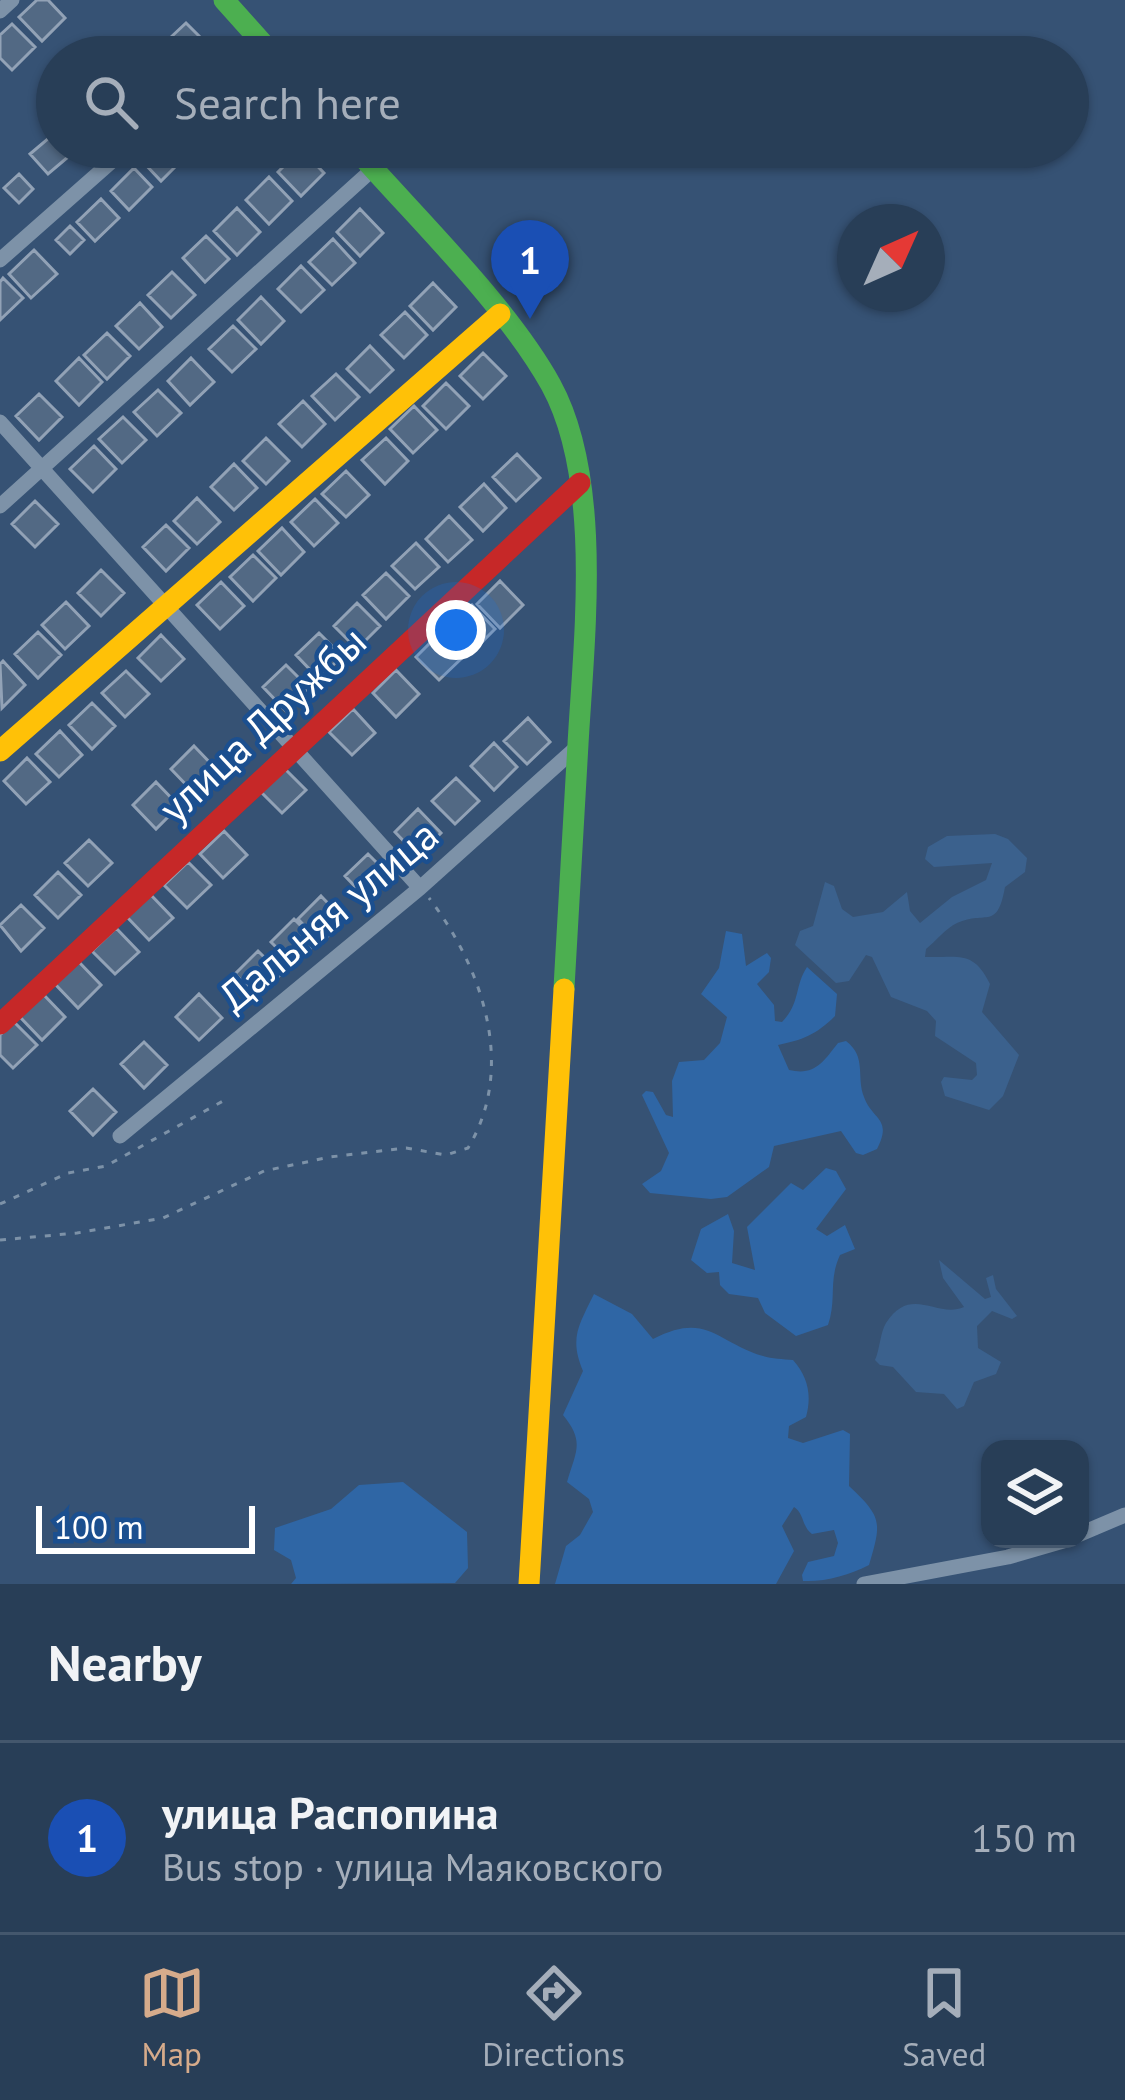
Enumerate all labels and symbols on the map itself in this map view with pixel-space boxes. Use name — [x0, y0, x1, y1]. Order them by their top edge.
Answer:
north arrow — [837, 204, 945, 312]
pin: 1 — [491, 220, 569, 319]
your location — [426, 600, 486, 660]
street label: улица Дружбы — [146, 614, 378, 834]
street label: Дальняя улица — [207, 807, 449, 1023]
scale bar — [36, 1500, 255, 1553]

